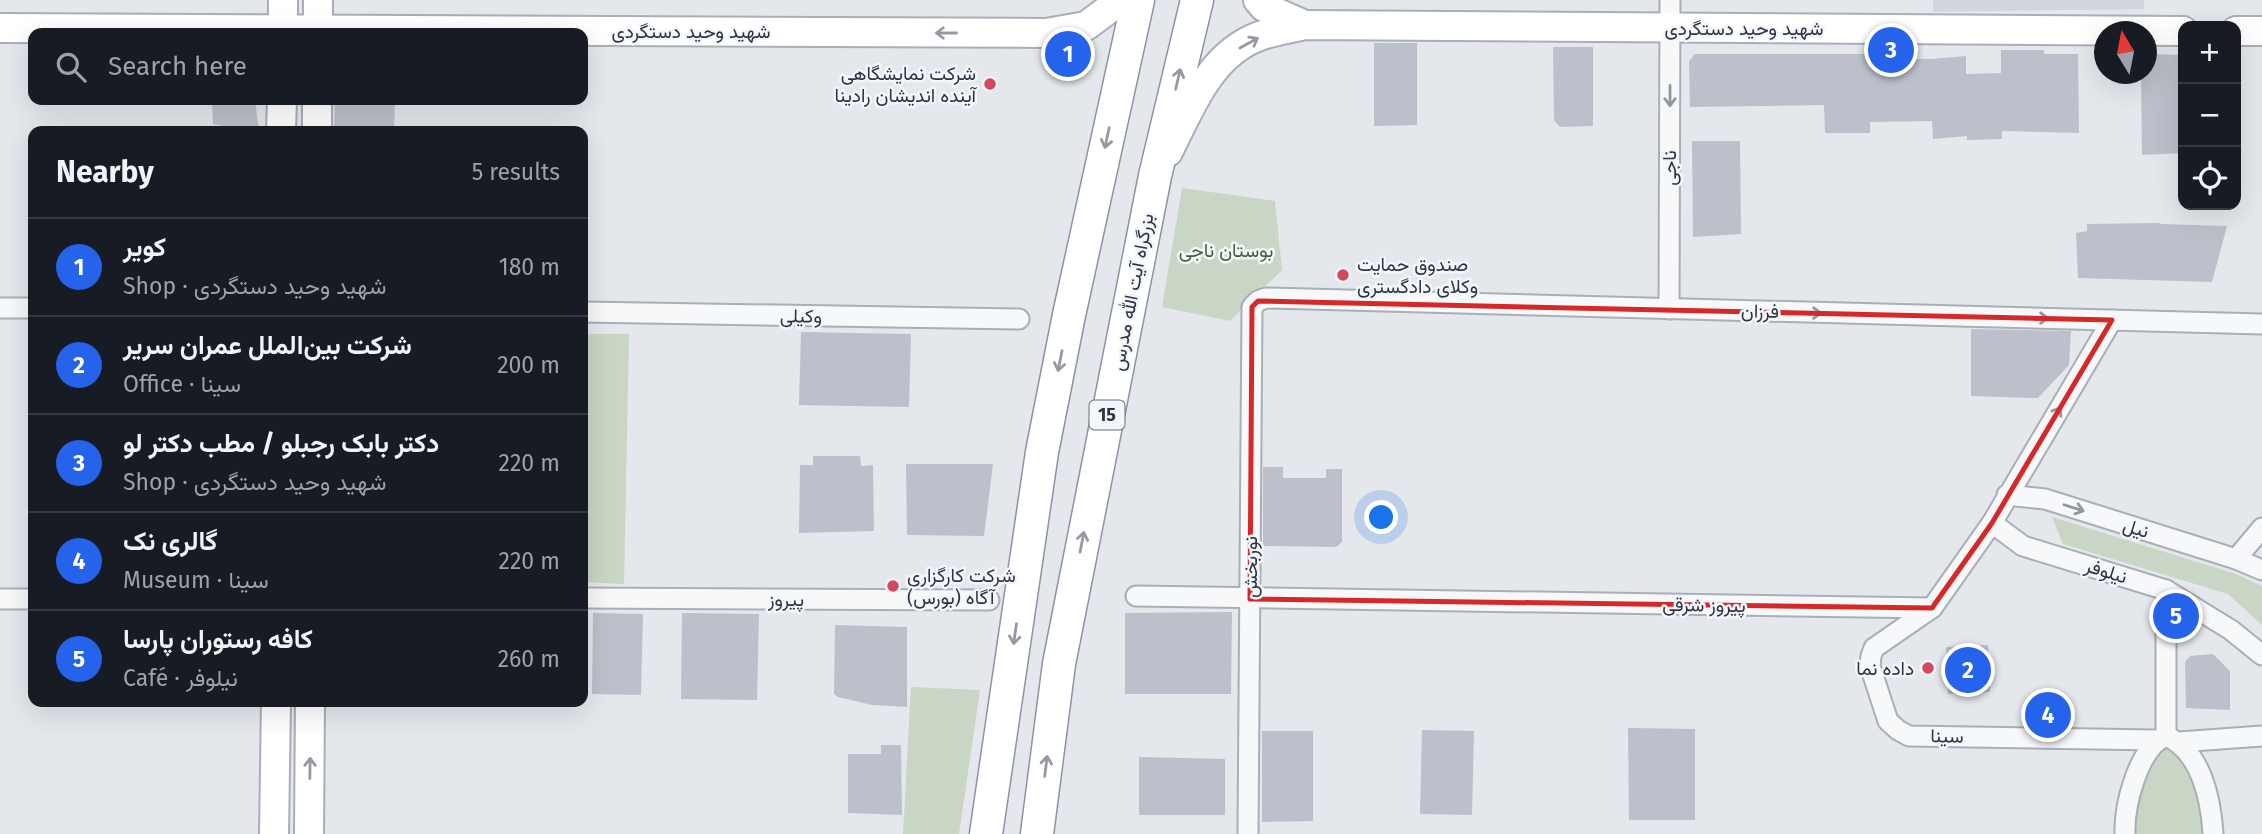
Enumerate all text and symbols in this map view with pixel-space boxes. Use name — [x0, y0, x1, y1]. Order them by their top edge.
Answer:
street label: شهید وحید دستگردی — [1664, 17, 1824, 40]
street label: شهید وحید دستگردی — [611, 20, 771, 43]
north arrow — [2094, 21, 2157, 84]
map controls — [2178, 21, 2241, 210]
button: + — [2178, 21, 2241, 84]
pin: 3 — [1868, 24, 1914, 76]
one-way arrow — [935, 26, 958, 40]
search box — [28, 28, 588, 105]
pin: 1 — [1045, 28, 1091, 80]
one-way arrow — [1238, 36, 1258, 50]
icon: search — [52, 48, 90, 86]
text: Search here — [108, 51, 247, 82]
place label: شرکت نمایشگاهی آینده اندیشان رادینا — [835, 62, 978, 107]
one-way arrow — [1172, 68, 1186, 91]
marker: شرکت نمایشگاهی آینده اندیشان رادینا — [982, 76, 998, 92]
one-way arrow — [1663, 84, 1677, 107]
button: − — [2178, 84, 2241, 147]
one-way arrow — [1100, 126, 1114, 149]
button: locate — [2178, 147, 2241, 210]
street label: ناجی — [1658, 150, 1681, 186]
text: Nearby — [56, 154, 154, 190]
text: 5 results — [472, 158, 560, 186]
street label: بزرگراه آیت الله مدرس — [1105, 211, 1159, 373]
text: کویر — [123, 232, 166, 263]
park label: بوستان ناجی — [1179, 239, 1273, 262]
text: 1 — [74, 253, 84, 281]
text: 180 m — [499, 253, 560, 281]
place label: صندوق حمایت وکلای دادگستری — [1357, 253, 1478, 298]
marker: صندوق حمایت وکلای دادگستری — [1335, 267, 1351, 283]
text: Shop · شهید وحید دستگردی — [123, 272, 386, 300]
street label: فرزان — [1741, 299, 1779, 323]
street label: وكيلی — [780, 304, 822, 328]
one-way arrow — [1799, 306, 1822, 319]
one-way arrow — [2026, 312, 2049, 325]
text: شرکت بین‌الملل عمران سریر — [123, 330, 412, 361]
one-way arrow — [1053, 349, 1066, 372]
text: 2 — [73, 351, 85, 379]
text: 200 m — [497, 351, 560, 379]
text: Office · سینا — [123, 370, 241, 398]
road number: 15 — [1090, 400, 1124, 430]
one-way arrow — [2048, 406, 2062, 426]
text: دکتر بابک رجبلو / مطب دکتر لو — [123, 428, 439, 459]
text: 3 — [73, 449, 85, 477]
text: 220 m — [499, 449, 560, 477]
text: Shop · شهید وحید دستگردی — [123, 468, 386, 496]
your location — [1364, 500, 1398, 534]
one-way arrow — [2062, 503, 2084, 515]
street label: نیل — [2120, 513, 2152, 543]
text: گالری نک — [123, 526, 217, 557]
one-way arrow — [1076, 531, 1090, 554]
street label: نوربخش — [1239, 536, 1262, 598]
text: 4 — [73, 547, 86, 575]
text: 220 m — [499, 547, 560, 575]
street label: نیلوفر — [2081, 553, 2130, 588]
place label: شرکت کارگزاری آگاه (بورس) — [907, 564, 1016, 609]
text: Museum · سینا — [123, 566, 269, 594]
marker: شرکت کارگزاری آگاه (بورس) — [885, 578, 901, 594]
street label: پیروز — [767, 588, 804, 613]
pin: 5 — [2153, 590, 2199, 642]
street label: پیروز شرقی — [1662, 593, 1746, 619]
one-way arrow — [1008, 622, 1021, 644]
text: کافه رستوران پارسا — [123, 624, 313, 655]
pin: 2 — [1945, 644, 1991, 696]
text: 5 — [73, 645, 85, 673]
text: 260 m — [498, 645, 560, 673]
place label: داده نما — [1856, 657, 1914, 680]
marker: داده نما — [1920, 660, 1936, 676]
text: Café · نیلوفر — [123, 664, 238, 692]
pin: 4 — [2025, 689, 2071, 741]
street label: سینا — [1930, 724, 1964, 748]
one-way arrow — [1039, 755, 1052, 778]
one-way arrow — [303, 757, 317, 780]

